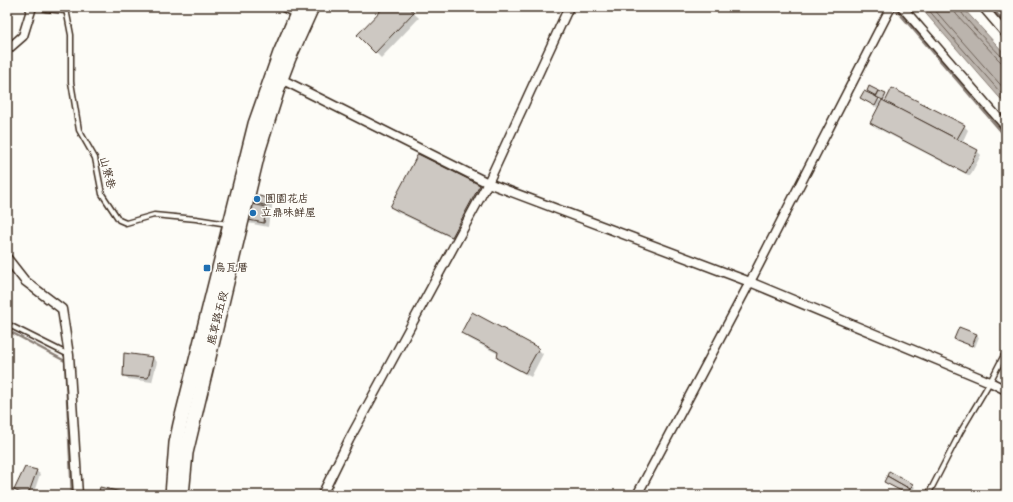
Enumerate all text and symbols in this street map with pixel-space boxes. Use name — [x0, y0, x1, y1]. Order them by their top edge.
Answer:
street label: 山寮巷 — [94, 155, 120, 191]
place label: 圓園花店 — [265, 190, 309, 208]
marker: 圓園花店 — [252, 194, 262, 204]
place label: 立鼎味鮮屋 — [261, 204, 316, 222]
marker: 立鼎味鮮屋 — [248, 208, 258, 218]
place label: 烏瓦厝 — [215, 259, 248, 277]
marker: 烏瓦厝 — [202, 263, 212, 273]
street label: 鹿草路五段 — [203, 289, 233, 347]

